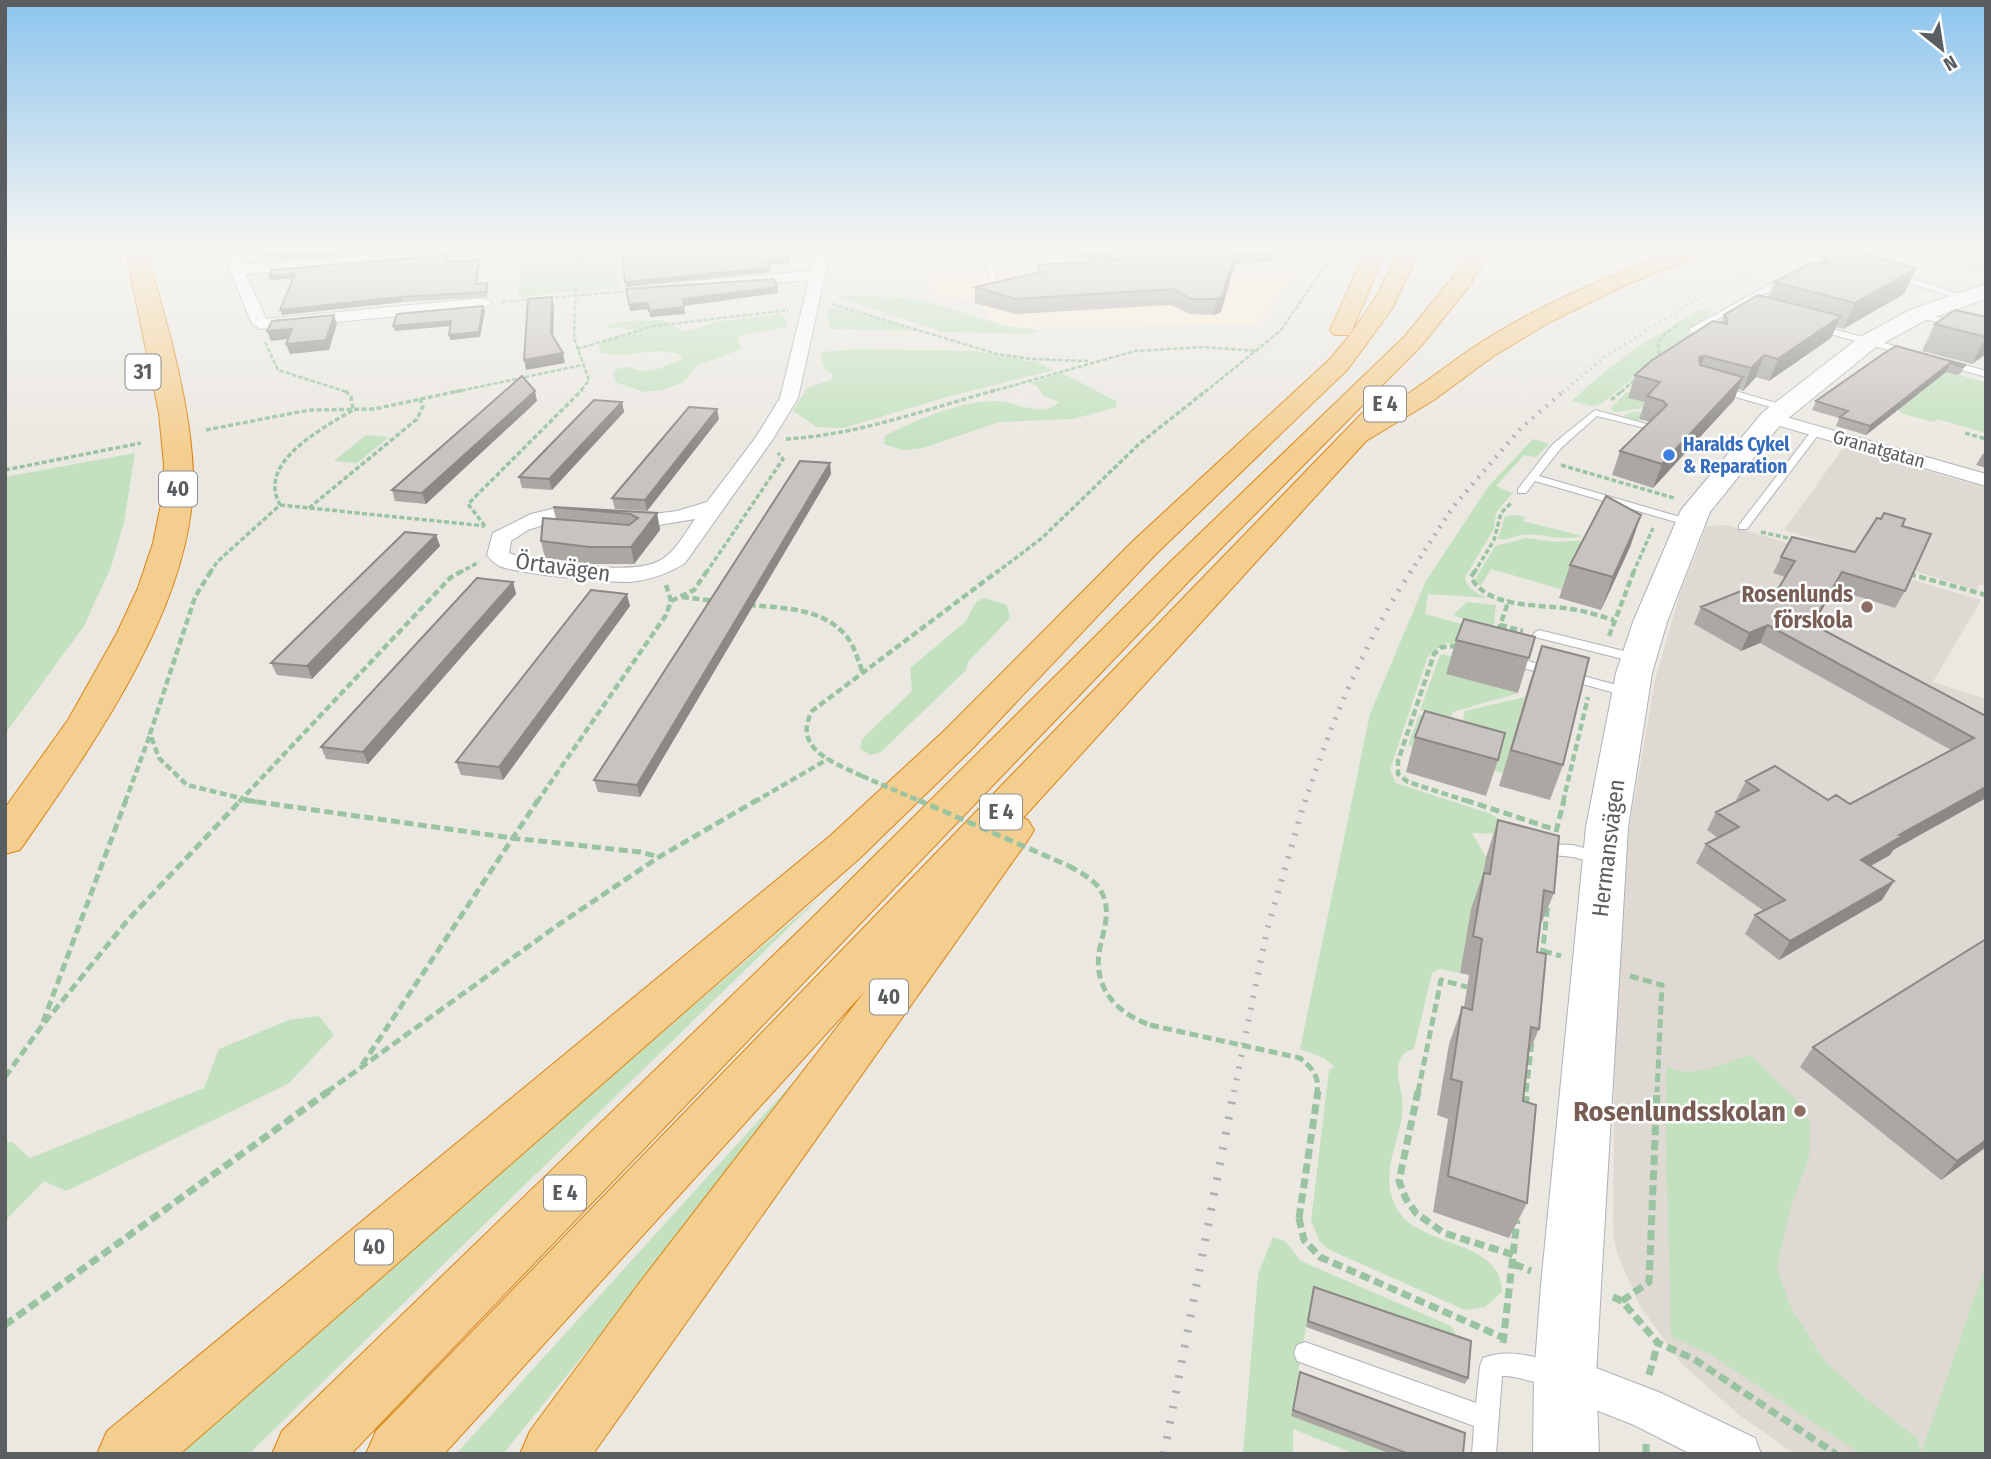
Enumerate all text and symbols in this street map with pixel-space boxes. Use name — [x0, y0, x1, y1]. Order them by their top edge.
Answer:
north arrow — [1907, 14, 1977, 84]
text: N — [1940, 50, 1961, 76]
road number: 31 — [125, 354, 160, 390]
road number: E 4 — [1364, 386, 1406, 422]
street label: Granatgatan — [1830, 425, 1928, 473]
place label: Haralds Cykel & Reparation — [1683, 433, 1790, 478]
marker: Haralds Cykel & Reparation — [1661, 447, 1677, 463]
road number: 40 — [159, 472, 197, 506]
street label: Örtavägen — [514, 546, 612, 588]
place label: Rosenlunds förskola — [1741, 580, 1853, 634]
marker: Rosenlunds förskola — [1859, 599, 1875, 615]
street label: Hermansvägen — [1586, 777, 1630, 919]
road number: E 4 — [980, 794, 1022, 830]
road number: 40 — [870, 979, 908, 1014]
place label: Rosenlundsskolan — [1573, 1095, 1786, 1128]
marker: Rosenlundsskolan — [1792, 1103, 1808, 1119]
road number: E 4 — [544, 1176, 586, 1210]
road number: 40 — [355, 1230, 393, 1264]

